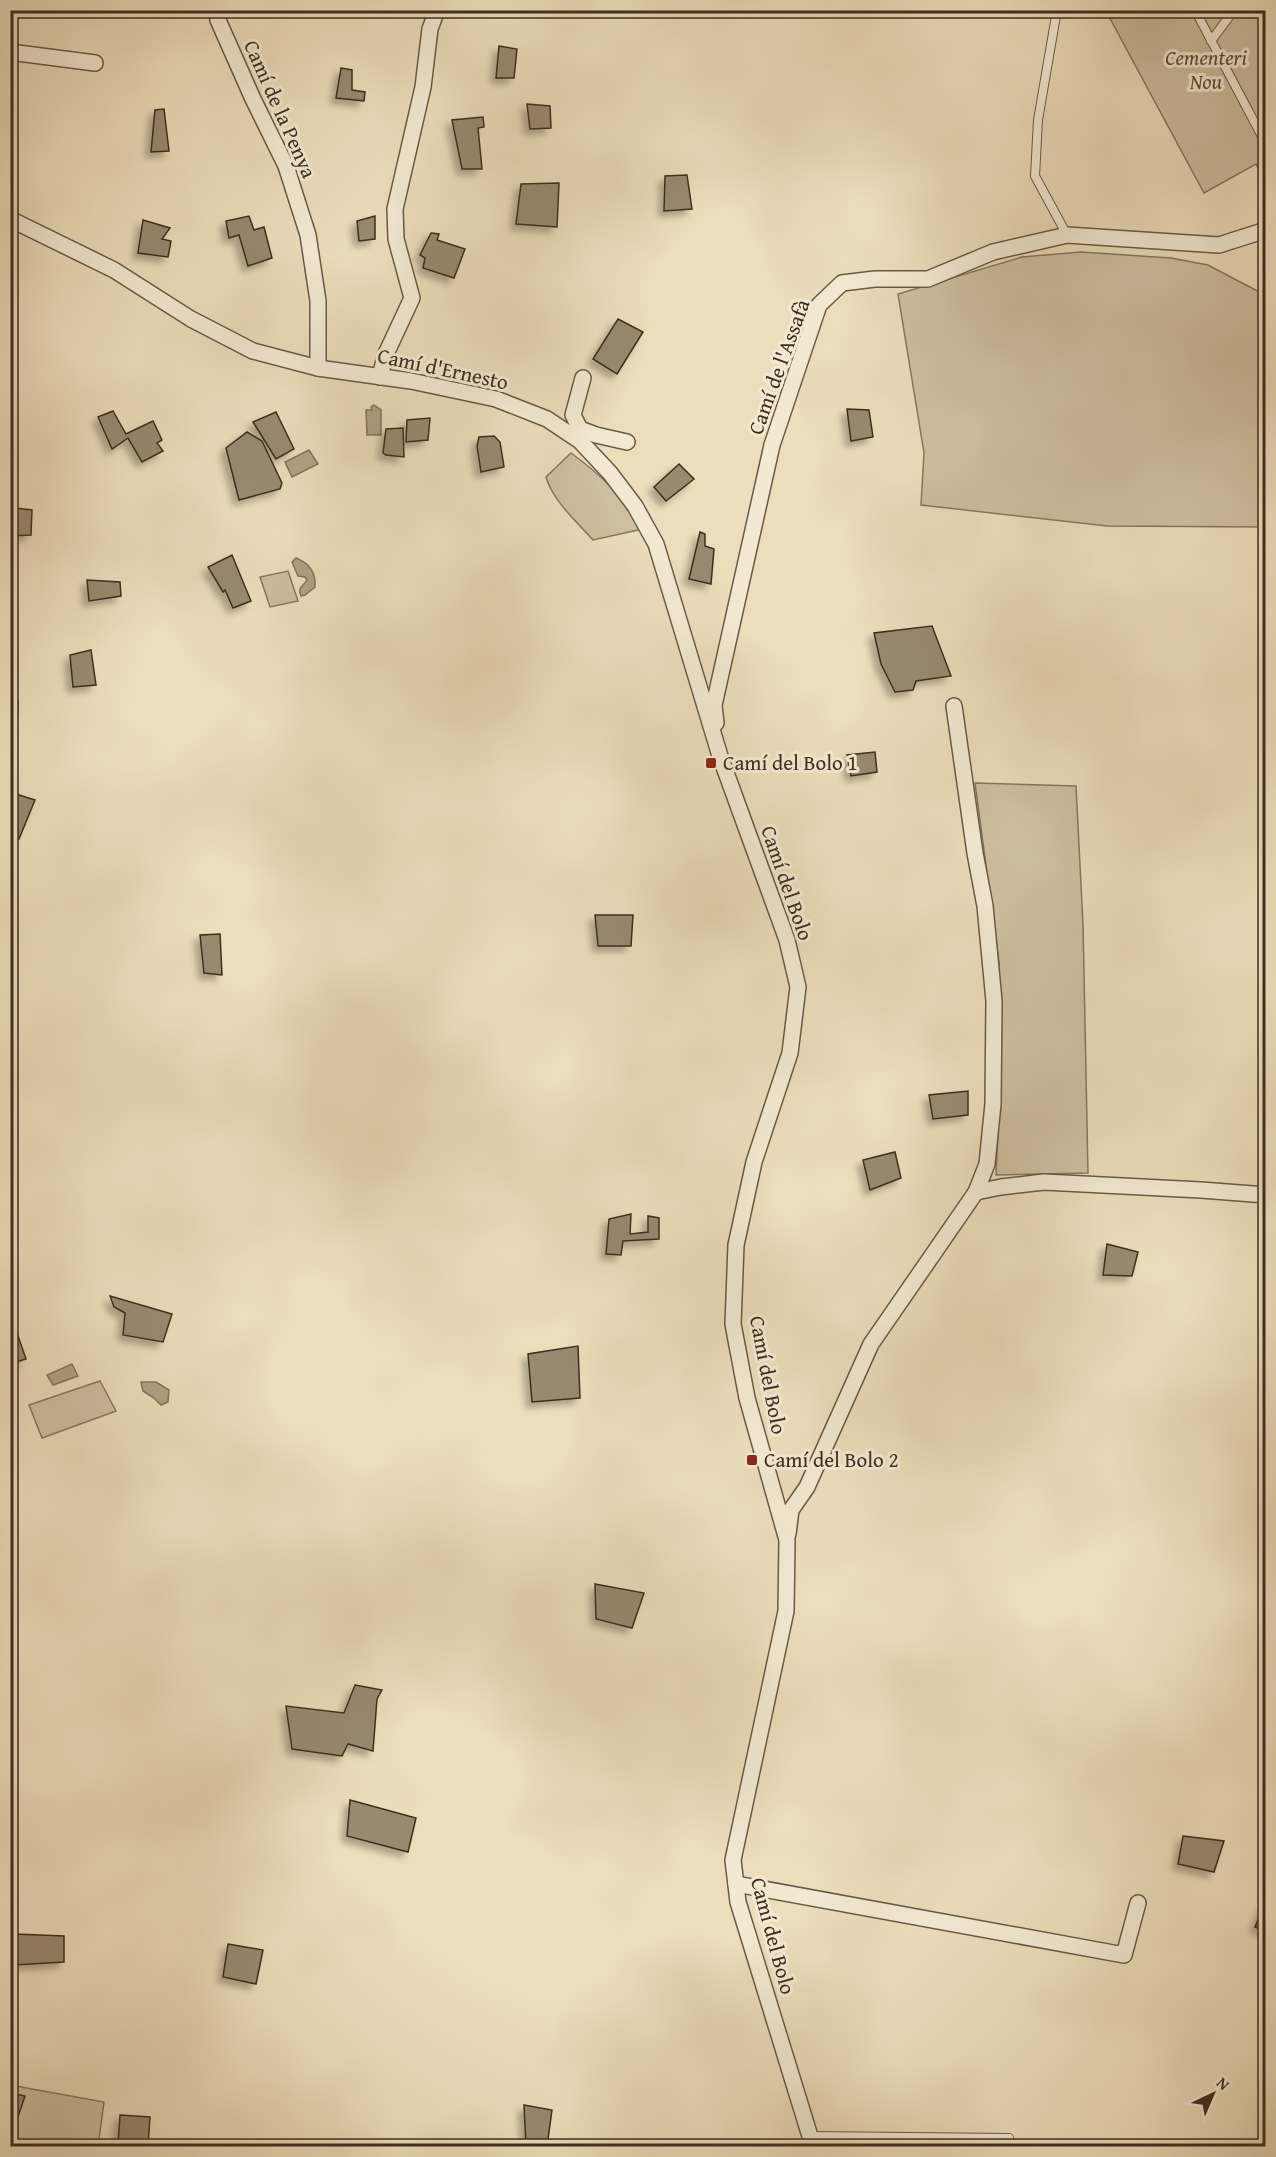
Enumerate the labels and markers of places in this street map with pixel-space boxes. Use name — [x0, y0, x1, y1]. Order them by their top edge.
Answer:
place label: Camí del Bolo 1 — [723, 747, 858, 778]
marker: Camí del Bolo 1 — [704, 756, 718, 770]
place label: Camí del Bolo 2 — [764, 1444, 899, 1475]
marker: Camí del Bolo 2 — [745, 1453, 759, 1467]

